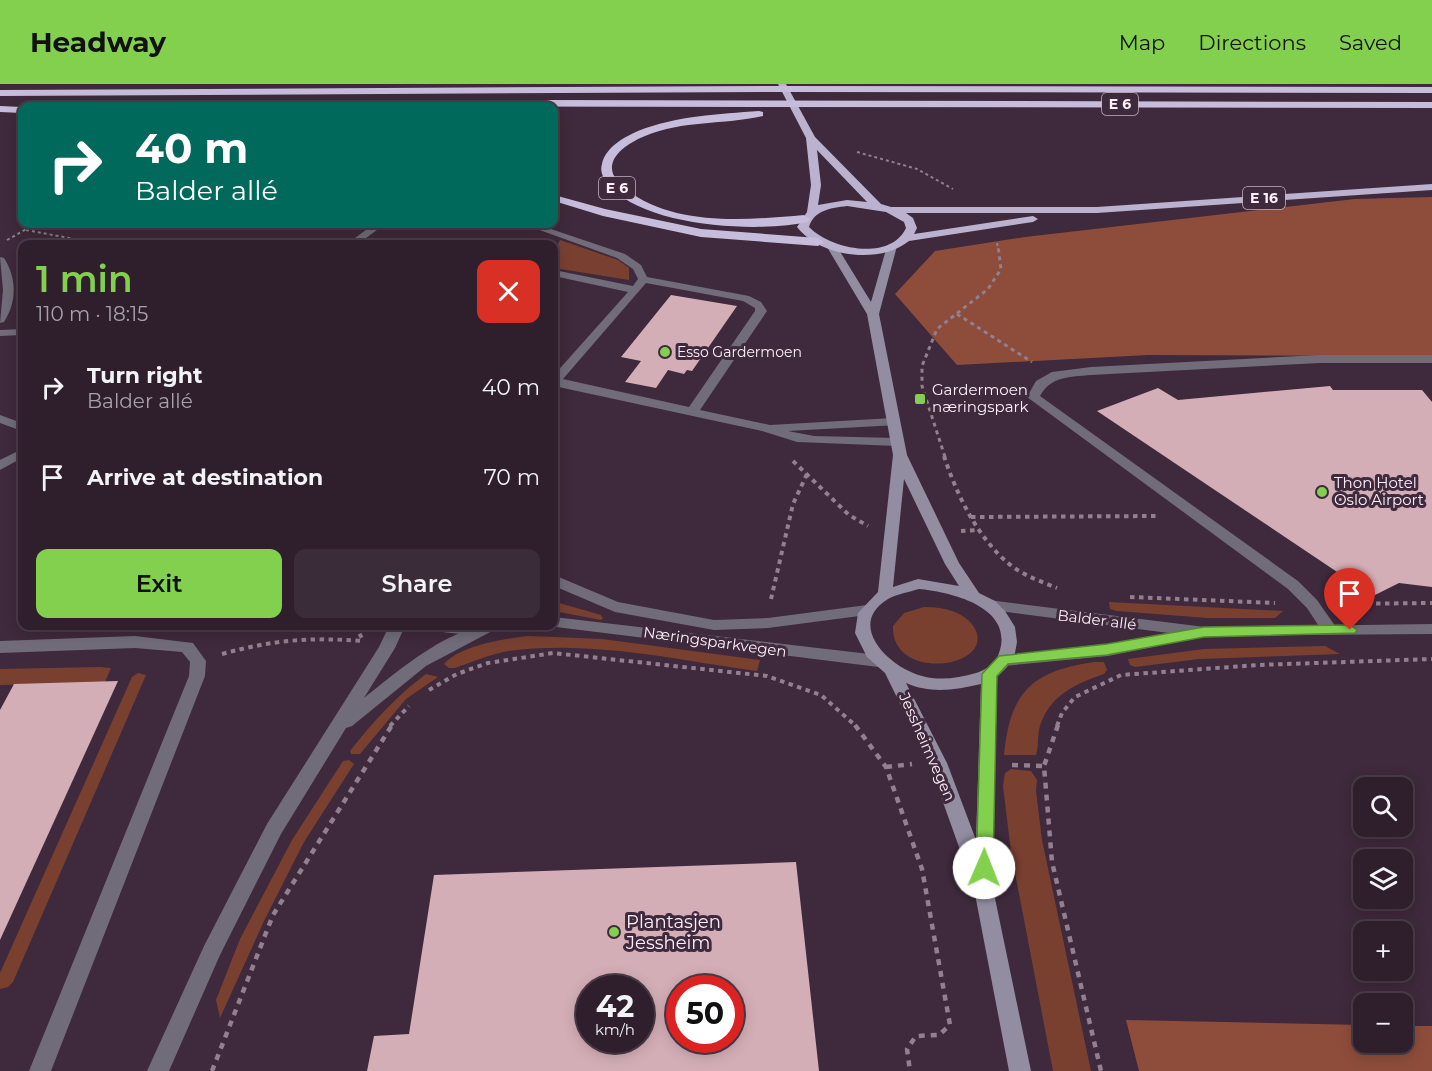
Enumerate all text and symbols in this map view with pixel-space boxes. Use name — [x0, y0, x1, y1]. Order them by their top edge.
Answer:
text: Headway — [30, 25, 166, 59]
text: Map — [1119, 30, 1165, 55]
text: Directions — [1198, 30, 1306, 55]
text: Saved — [1339, 30, 1402, 55]
road number: E 6 — [1102, 93, 1138, 115]
text: 40 m — [135, 122, 248, 174]
icon: right — [36, 126, 114, 204]
text: Balder allé — [135, 174, 278, 207]
road number: E 6 — [599, 177, 635, 199]
road number: E 16 — [1243, 187, 1285, 209]
text: 1 min — [36, 257, 133, 301]
button: close — [477, 260, 540, 323]
text: 110 m · 18:15 — [36, 302, 148, 326]
place label: Esso Gardermoen — [677, 343, 802, 361]
marker: Esso Gardermoen — [658, 345, 672, 359]
text: Turn right — [87, 362, 202, 389]
icon: right — [36, 371, 69, 404]
text: 40 m — [482, 374, 540, 401]
place label: Gardermoen næringspark — [932, 380, 1028, 416]
text: Balder allé — [87, 389, 193, 413]
marker: Gardermoen næringspark — [913, 392, 927, 406]
icon: arrive — [36, 461, 69, 494]
text: Arrive at destination — [87, 464, 323, 491]
text: 70 m — [484, 464, 540, 491]
place label: Thon Hotel Oslo Airport — [1334, 473, 1424, 509]
marker: Thon Hotel Oslo Airport — [1315, 485, 1329, 499]
button: Exit — [36, 549, 282, 618]
button: Share — [294, 549, 540, 618]
pin — [1324, 568, 1375, 630]
icon: arrive — [1333, 577, 1366, 610]
street label: Balder allé — [1057, 605, 1138, 634]
street label: Næringsparkvegen — [642, 622, 788, 661]
street label: Jessheimvegen — [895, 689, 960, 804]
map controls — [1353, 777, 1413, 1053]
button: search — [1353, 777, 1413, 837]
position arrow — [952, 836, 1016, 900]
button: layers — [1353, 849, 1413, 909]
place label: Plantasjen Jessheim — [625, 911, 721, 954]
button: + — [1353, 921, 1413, 981]
marker: Plantasjen Jessheim — [607, 925, 621, 939]
speed limit sign: 50 — [666, 975, 744, 1053]
text: 42 — [596, 988, 634, 1025]
button: − — [1353, 993, 1413, 1053]
text: km/h — [595, 1020, 635, 1039]

